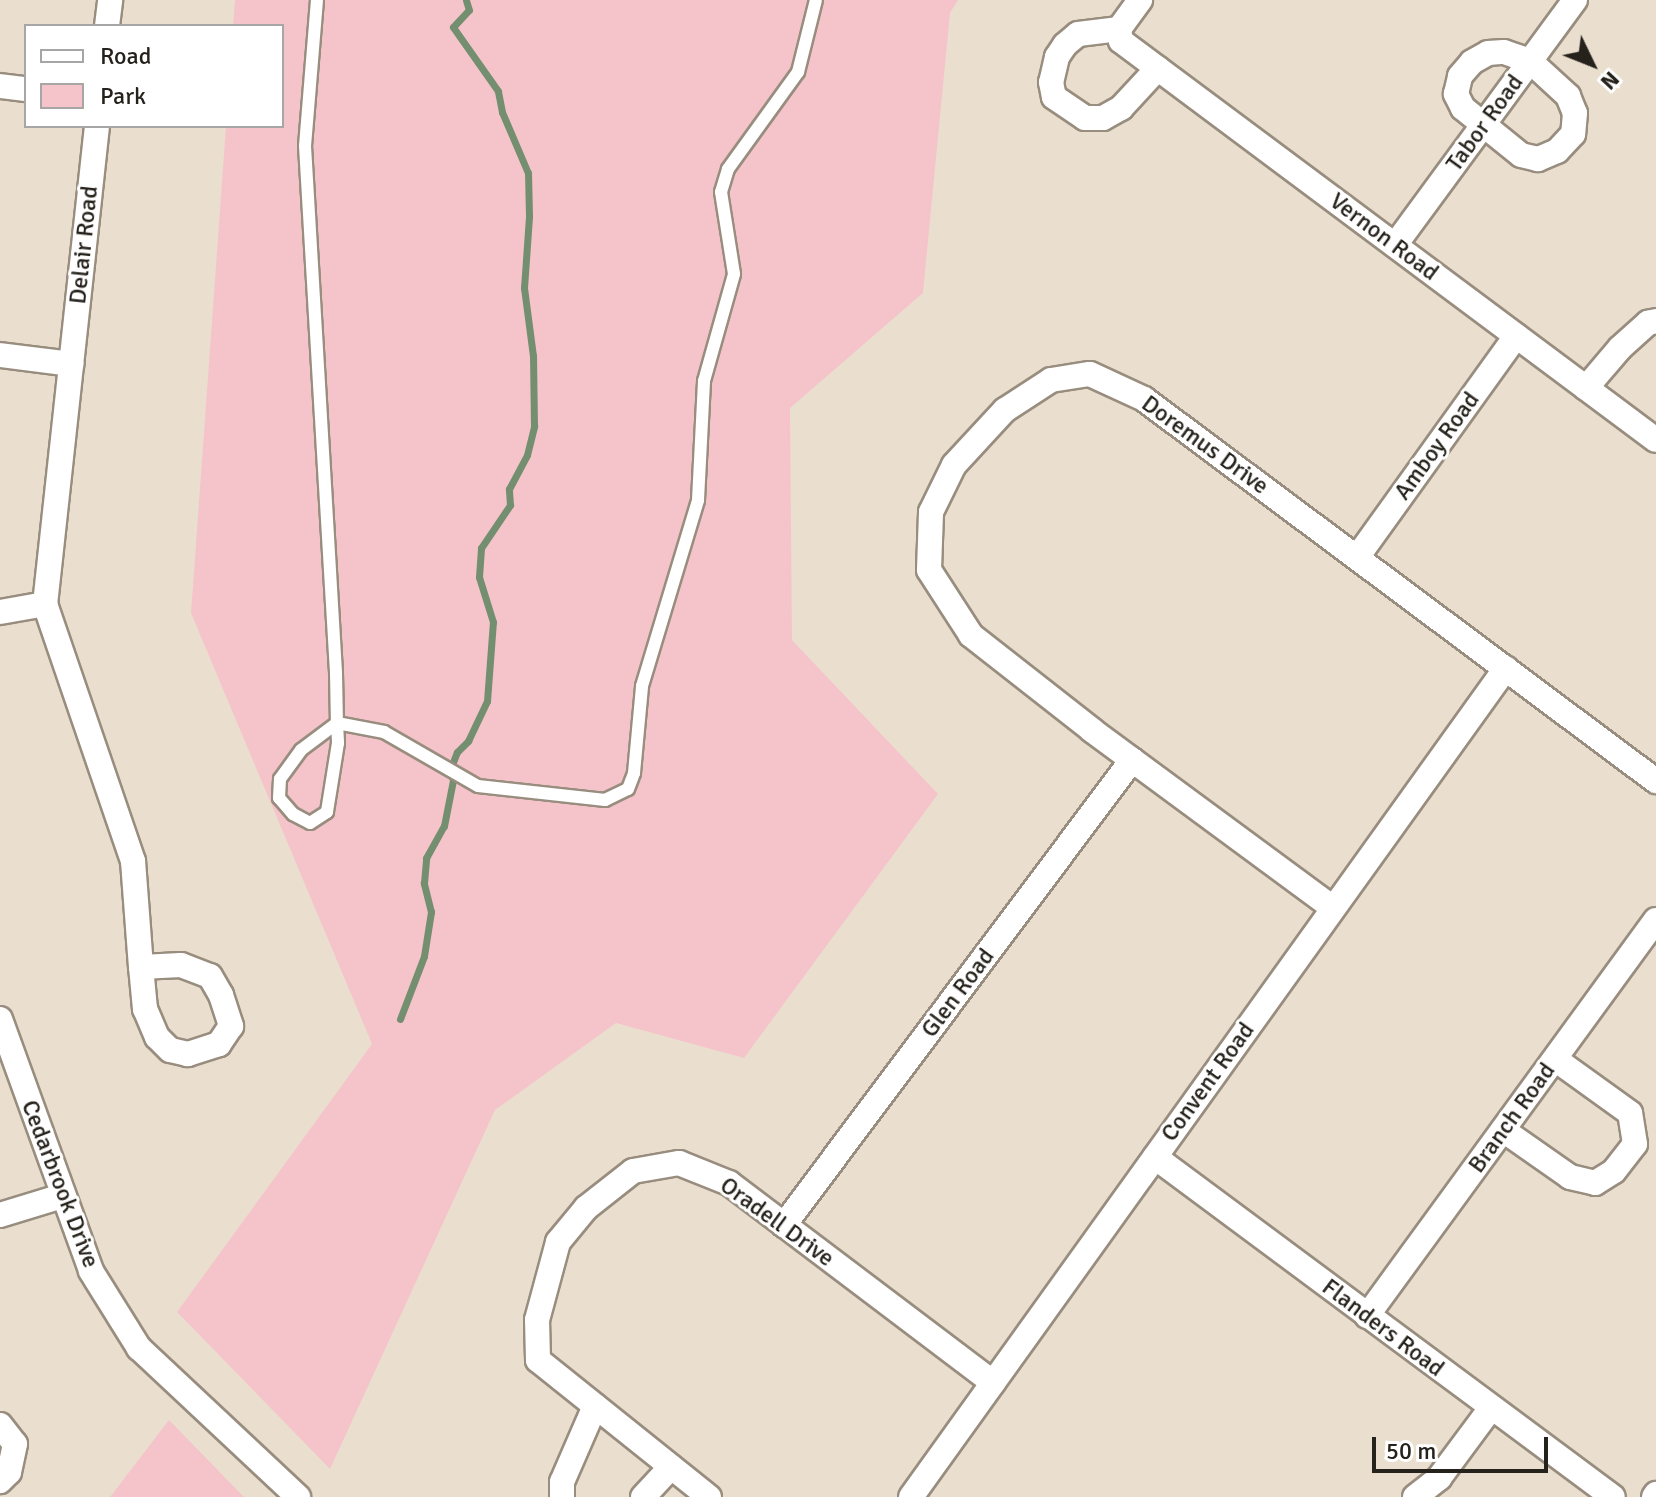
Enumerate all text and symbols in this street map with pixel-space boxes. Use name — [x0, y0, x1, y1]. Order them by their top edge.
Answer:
legend — [24, 24, 284, 128]
north arrow — [1552, 24, 1632, 104]
text: Road — [100, 41, 151, 71]
text: N — [1595, 66, 1625, 96]
street label: Tabor Road — [1440, 69, 1530, 177]
text: Park — [100, 81, 146, 111]
street label: Delair Road — [63, 184, 105, 306]
street label: Vernon Road — [1324, 187, 1444, 287]
street label: Amboy Road — [1388, 386, 1486, 506]
street label: Doremus Drive — [1136, 389, 1274, 501]
street label: Glen Road — [915, 943, 1001, 1043]
street label: Convent Road — [1155, 1017, 1261, 1147]
street label: Branch Road — [1462, 1057, 1562, 1179]
street label: Cedarbrook Drive — [15, 1096, 105, 1272]
street label: Oradell Drive — [714, 1171, 840, 1273]
street label: Flanders Road — [1316, 1273, 1450, 1383]
scale bar — [1376, 1421, 1552, 1471]
text: 50 m — [1386, 1436, 1436, 1466]

